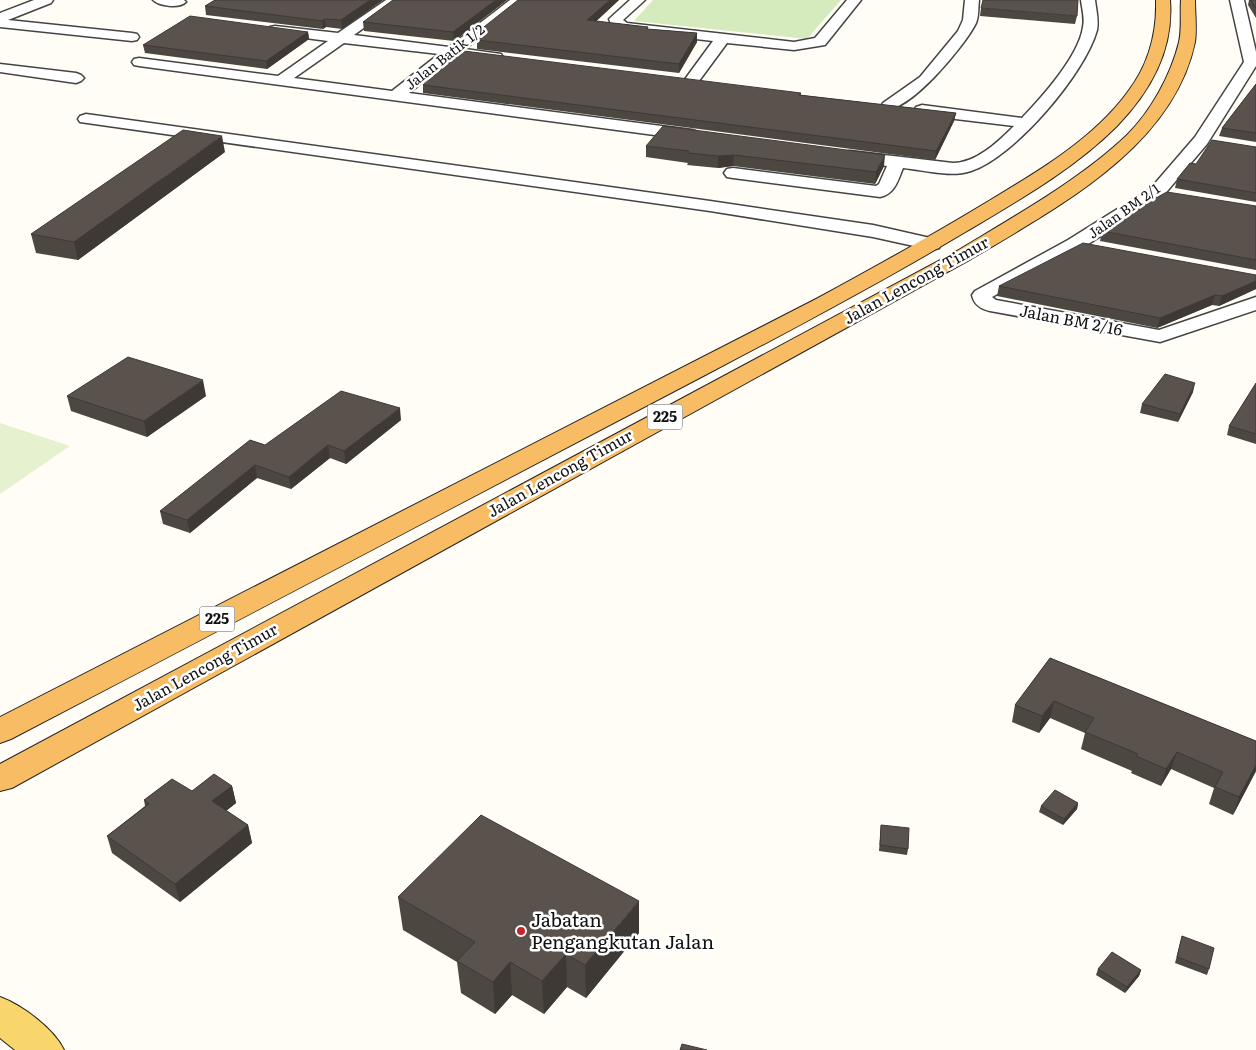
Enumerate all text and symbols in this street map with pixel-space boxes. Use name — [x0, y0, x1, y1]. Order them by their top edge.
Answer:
street label: Jalan Batik 1/2 — [401, 19, 488, 94]
street label: Jalan BM 2/1 — [1083, 178, 1164, 242]
street label: Jalan Lencong Timur — [838, 229, 993, 329]
street label: Jalan BM 2/16 — [1018, 297, 1125, 341]
road number: 225 — [648, 404, 682, 430]
street label: Jalan Lencong Timur — [482, 422, 637, 522]
road number: 225 — [200, 606, 234, 632]
street label: Jalan Lencong Timur — [127, 616, 282, 716]
place label: Jabatan Pengangkutan Jalan — [531, 905, 714, 955]
marker: Jabatan Pengangkutan Jalan — [515, 925, 527, 937]

